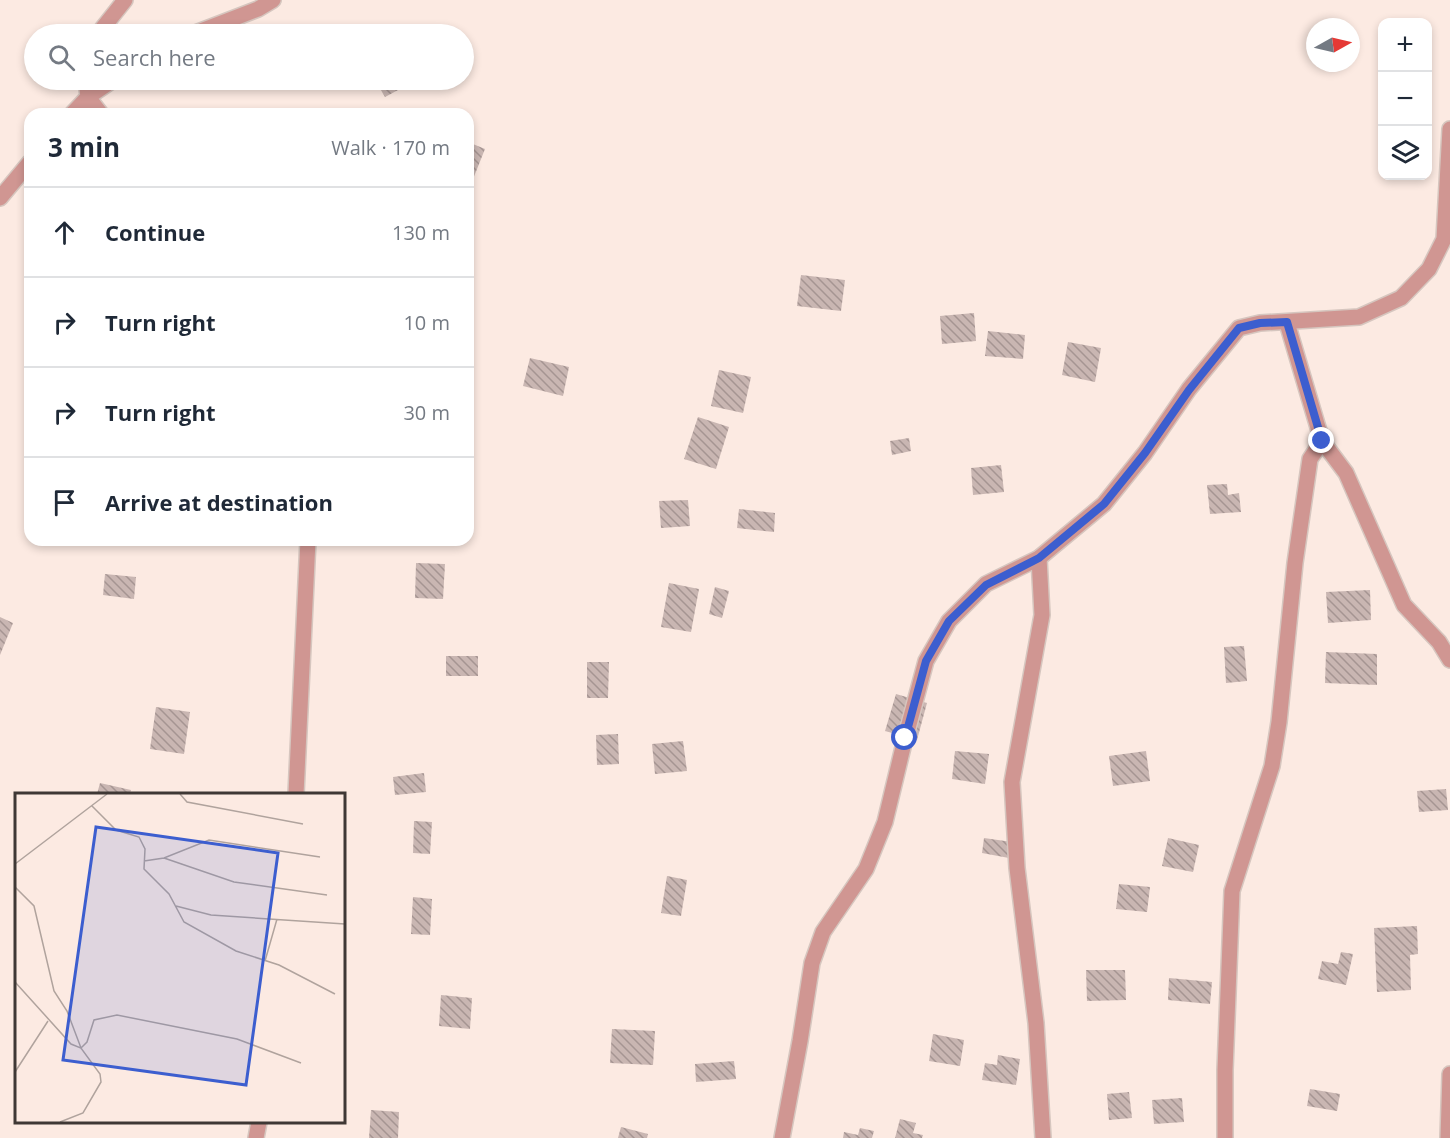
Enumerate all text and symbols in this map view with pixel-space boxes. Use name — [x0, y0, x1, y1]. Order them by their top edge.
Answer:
north arrow — [1306, 18, 1360, 72]
map controls — [1378, 18, 1432, 180]
button: + — [1378, 18, 1432, 72]
search box — [24, 24, 474, 90]
icon: search — [45, 41, 78, 74]
text: Search here — [93, 42, 216, 72]
button: − — [1378, 72, 1432, 126]
button: layers — [1378, 126, 1432, 180]
text: 3 min — [48, 129, 120, 165]
text: Walk · 170 m — [331, 134, 450, 161]
icon: ahead — [48, 216, 81, 249]
text: Continue — [105, 217, 205, 247]
text: 130 m — [392, 219, 450, 246]
icon: right — [48, 306, 81, 339]
text: Turn right — [105, 307, 216, 337]
text: 10 m — [403, 309, 450, 336]
icon: right — [48, 396, 81, 429]
text: Turn right — [105, 397, 216, 427]
text: 30 m — [403, 399, 450, 426]
route end — [1308, 427, 1334, 453]
icon: arrive — [48, 486, 81, 519]
text: Arrive at destination — [105, 487, 333, 517]
route start — [891, 724, 917, 750]
inset map — [15, 793, 345, 1123]

